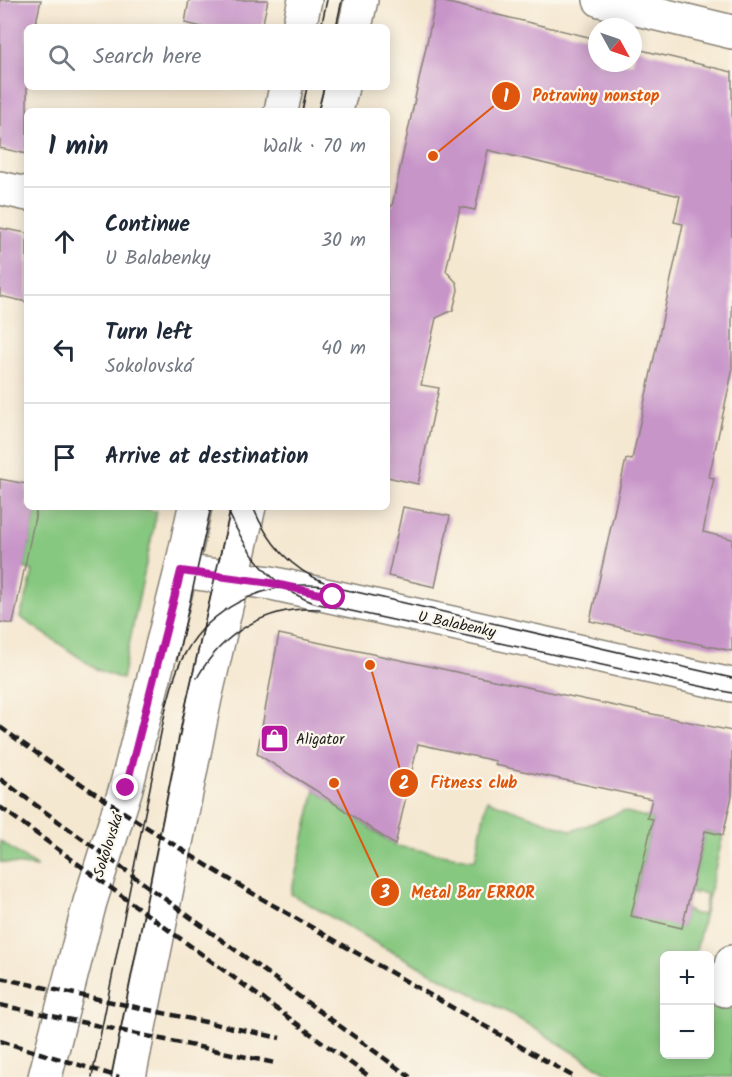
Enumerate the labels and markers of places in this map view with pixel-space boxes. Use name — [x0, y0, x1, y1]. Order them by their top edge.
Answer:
callout: Potraviny nonstop — [491, 79, 672, 113]
shop icon: Aligator — [259, 723, 291, 755]
place label: Aligator — [296, 728, 345, 752]
callout: Fitness club — [389, 766, 530, 800]
callout: Metal Bar ERROR — [370, 875, 547, 909]

